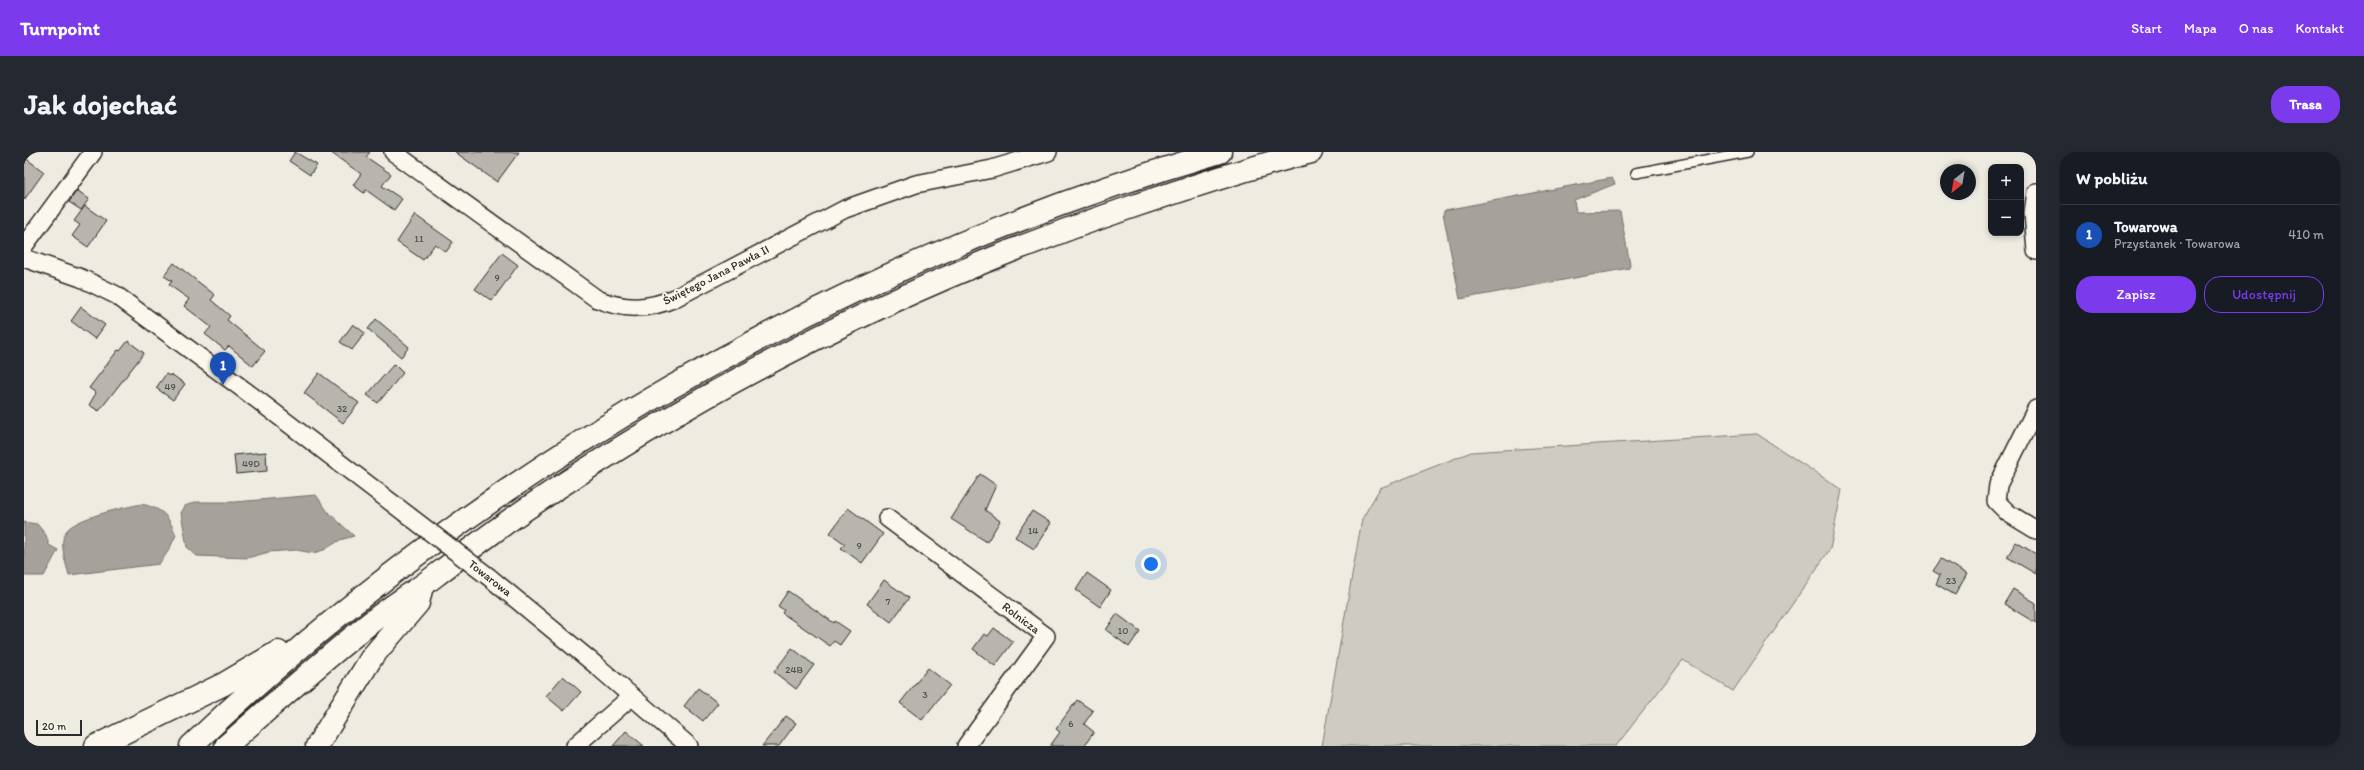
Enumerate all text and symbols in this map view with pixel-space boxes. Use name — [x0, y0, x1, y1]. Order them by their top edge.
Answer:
text: Turnpoint — [20, 17, 100, 40]
text: Start — [2131, 20, 2162, 37]
text: Mapa — [2184, 20, 2217, 37]
text: O nas — [2239, 20, 2273, 37]
text: Kontakt — [2295, 20, 2344, 37]
button: Trasa — [2271, 86, 2340, 123]
text: Jak dojechać — [24, 87, 177, 121]
north arrow — [1940, 164, 1976, 200]
map controls — [1988, 164, 2024, 236]
button: + — [1988, 164, 2024, 200]
text: W pobliżu — [2076, 168, 2147, 188]
button: − — [1988, 200, 2024, 236]
text: Towarowa — [2114, 218, 2178, 236]
text: 1 — [2086, 227, 2092, 242]
text: 410 m — [2288, 227, 2324, 242]
house number: 11 — [414, 232, 424, 245]
text: Przystanek · Towarowa — [2114, 236, 2240, 251]
street label: Świętego Jana Pawła II — [661, 242, 771, 308]
house number: 9 — [494, 271, 500, 284]
button: Zapisz — [2076, 276, 2196, 313]
button: Udostępnij — [2204, 276, 2324, 313]
pin: 1 — [210, 352, 236, 385]
house number: 49 — [164, 380, 176, 393]
house number: 32 — [337, 402, 348, 415]
house number: 49D — [242, 457, 260, 470]
house number: 14 — [1028, 524, 1038, 537]
house number: 9 — [856, 539, 862, 552]
your location — [1141, 554, 1161, 574]
street label: Towarowa — [466, 557, 515, 600]
house number: 23 — [1946, 574, 1957, 587]
house number: 7 — [886, 595, 891, 608]
street label: Rolnicza — [999, 599, 1043, 637]
house number: 10 — [1118, 624, 1128, 637]
house number: 24B — [785, 663, 803, 676]
house number: 3 — [922, 688, 928, 701]
house number: 6 — [1068, 717, 1074, 730]
scale bar — [36, 718, 82, 737]
text: 20 m — [42, 720, 66, 733]

